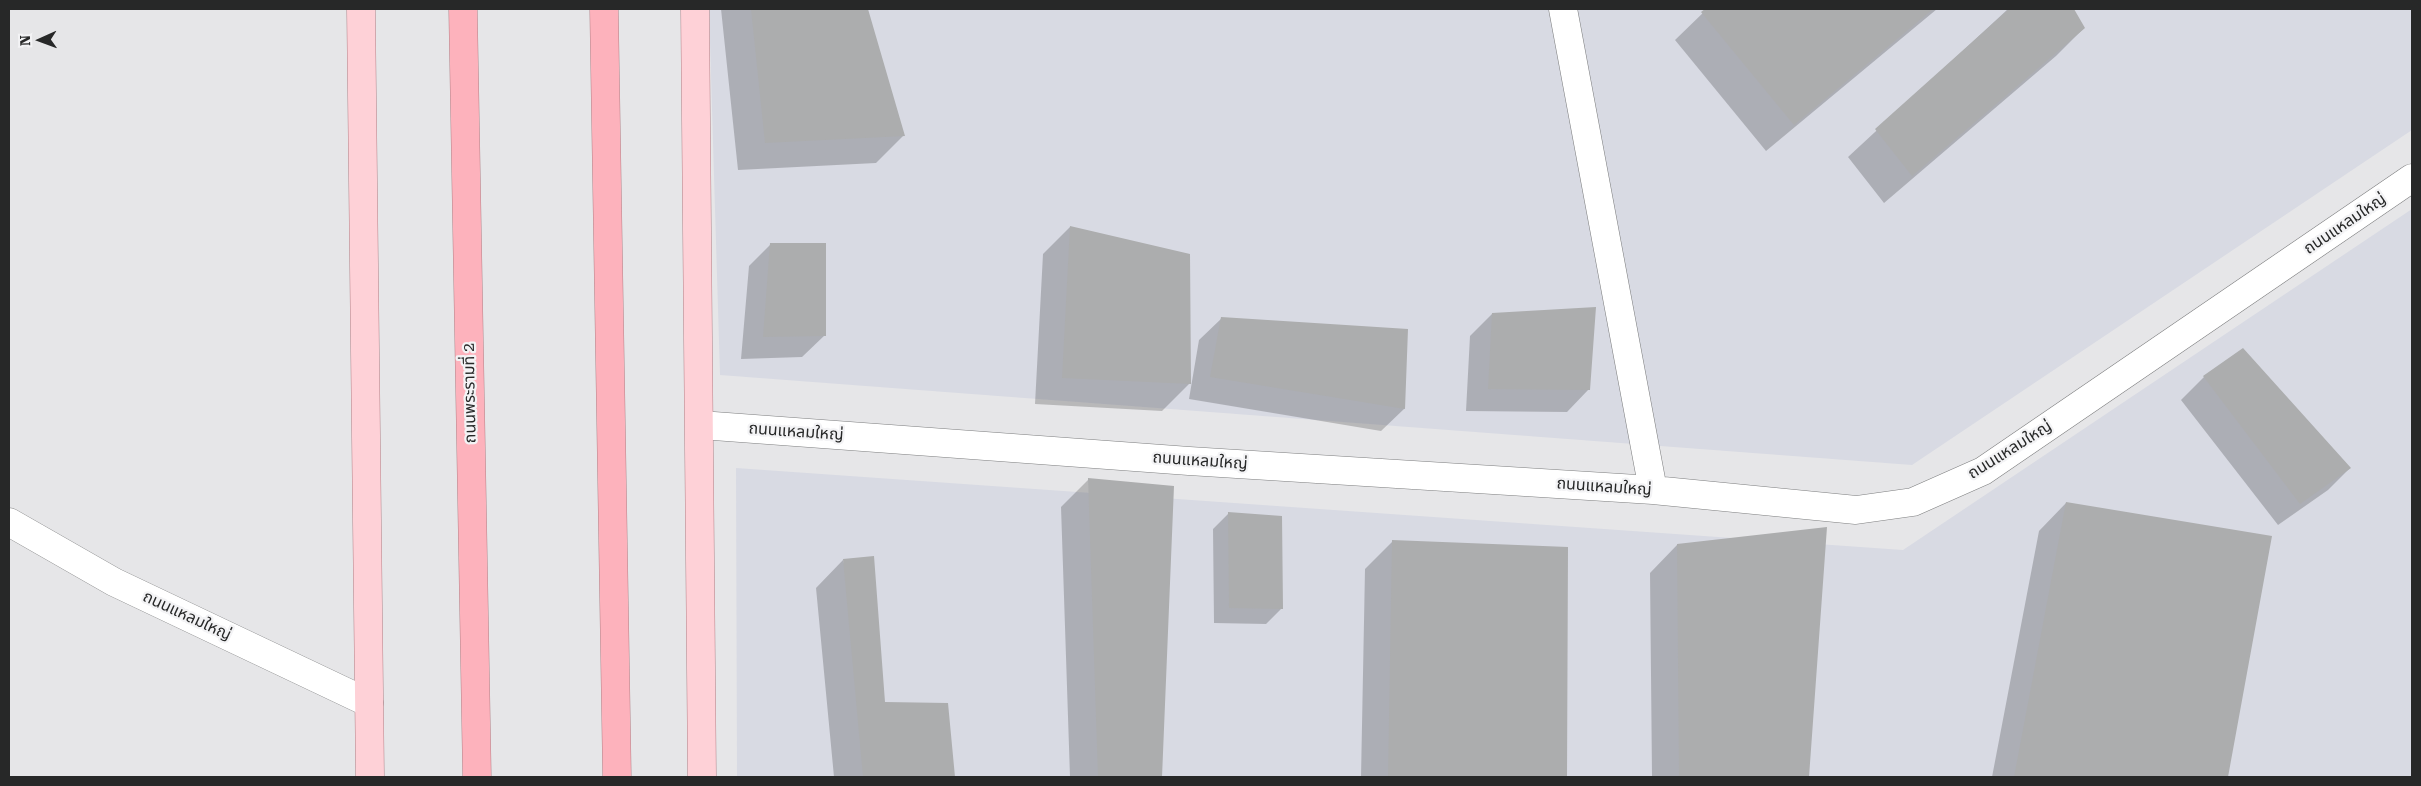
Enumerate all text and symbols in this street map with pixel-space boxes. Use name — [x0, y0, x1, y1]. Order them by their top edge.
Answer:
north arrow — [15, 15, 65, 65]
text: N — [17, 35, 33, 46]
street label: ถนนแหลมใหญ่ — [2300, 189, 2390, 259]
street label: ถนนพระรามที่ 2 — [460, 343, 480, 443]
street label: ถนนแหลมใหญ่ — [1965, 417, 2055, 483]
street label: ถนนแหลมใหญ่ — [748, 419, 844, 445]
street label: ถนนแหลมใหญ่ — [1152, 448, 1248, 474]
street label: ถนนแหลมใหญ่ — [1556, 474, 1652, 500]
street label: ถนนแหลมใหญ่ — [140, 587, 234, 645]

